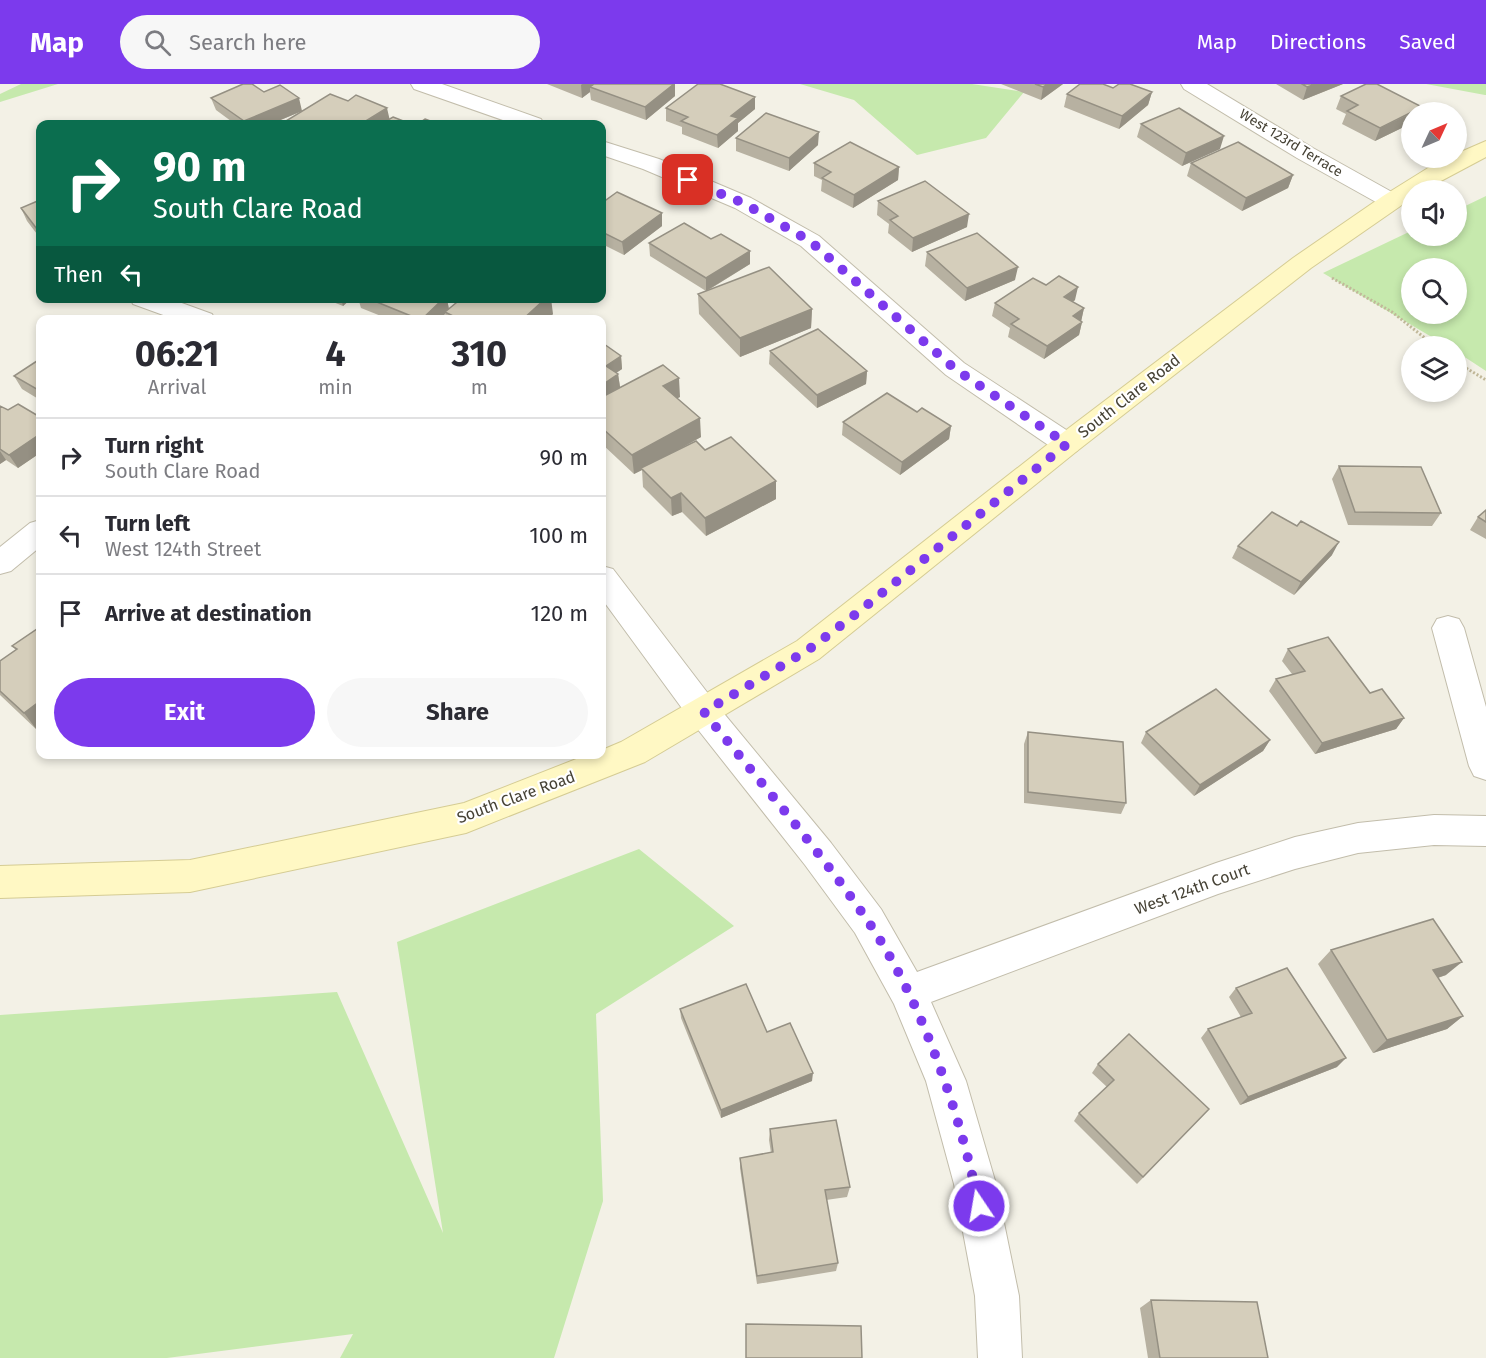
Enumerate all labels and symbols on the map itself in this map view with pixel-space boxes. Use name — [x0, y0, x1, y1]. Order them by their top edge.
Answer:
north arrow — [1401, 102, 1467, 168]
street label: West 123rd Terrace — [1236, 105, 1346, 181]
pin — [662, 154, 713, 205]
street label: South Clare Road — [1074, 350, 1184, 442]
street label: South Clare Road — [454, 767, 578, 827]
street label: West 124th Court — [1132, 859, 1252, 919]
position arrow — [947, 1174, 1011, 1238]

